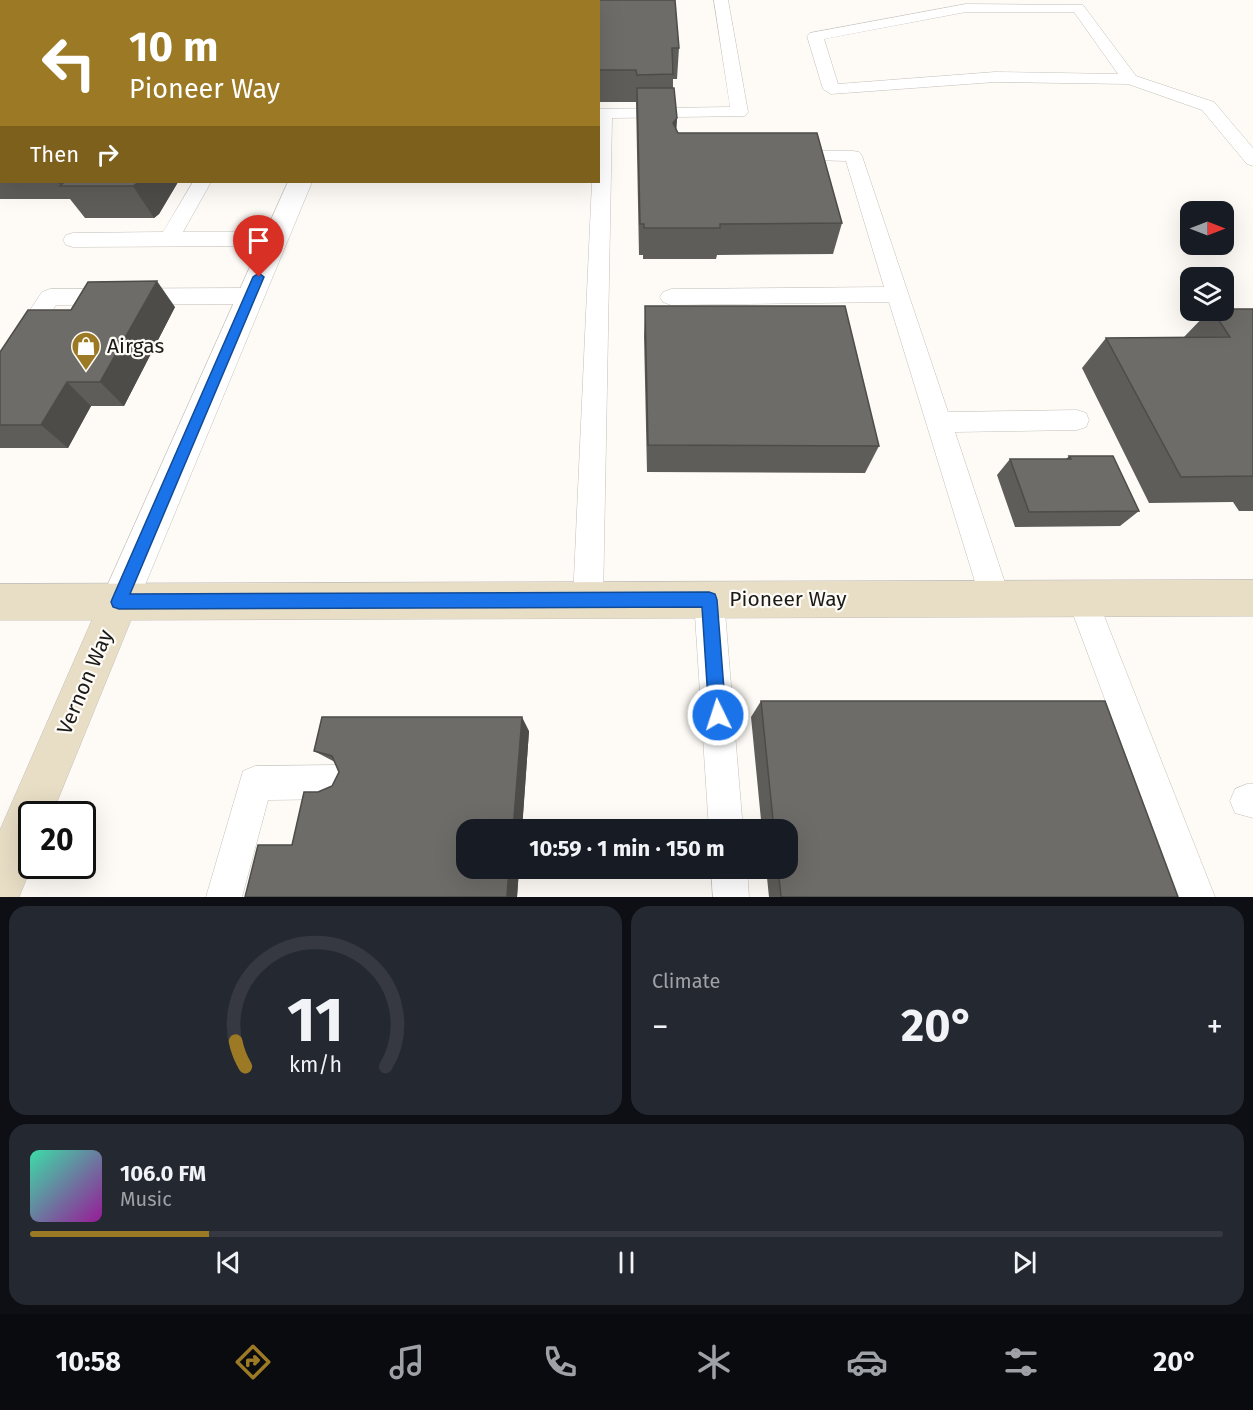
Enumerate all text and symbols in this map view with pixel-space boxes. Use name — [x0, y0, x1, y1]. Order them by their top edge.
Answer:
text: 10 m — [129, 22, 219, 72]
icon: left — [30, 24, 108, 102]
text: Pioneer Way — [129, 73, 280, 105]
icon: right — [91, 138, 124, 171]
text: Then — [30, 141, 79, 168]
north arrow — [1180, 201, 1234, 255]
map controls — [1180, 201, 1234, 321]
pin — [233, 215, 284, 277]
icon: arrive — [242, 224, 275, 257]
button: layers — [1180, 267, 1234, 321]
shop icon: Airgas — [70, 330, 102, 372]
place label: Airgas — [107, 333, 164, 359]
street label: Pioneer Way — [729, 586, 847, 612]
street label: Vernon Way — [51, 625, 119, 738]
position arrow — [686, 683, 750, 747]
speed limit sign: 20 — [18, 801, 96, 879]
text: 10:59 · 1 min · 150 m — [529, 835, 725, 862]
text: Climate — [652, 969, 720, 993]
text: 11 — [287, 983, 344, 1058]
text: 20° — [901, 999, 974, 1053]
text: − — [652, 1007, 669, 1047]
text: + — [1207, 1007, 1223, 1047]
text: km/h — [289, 1053, 342, 1079]
text: 106.0 FM — [120, 1160, 206, 1187]
text: Music — [120, 1187, 172, 1211]
icon: previous — [212, 1246, 245, 1279]
icon: pause — [610, 1246, 643, 1279]
icon: next — [1008, 1246, 1041, 1279]
icon: directions — [232, 1341, 274, 1383]
icon: music — [386, 1341, 428, 1383]
icon: phone — [539, 1341, 581, 1383]
icon: climate — [693, 1341, 735, 1383]
icon: car — [846, 1341, 888, 1383]
icon: filters — [1000, 1341, 1042, 1383]
text: 10:58 — [56, 1346, 121, 1378]
text: 20° — [1153, 1346, 1197, 1378]

